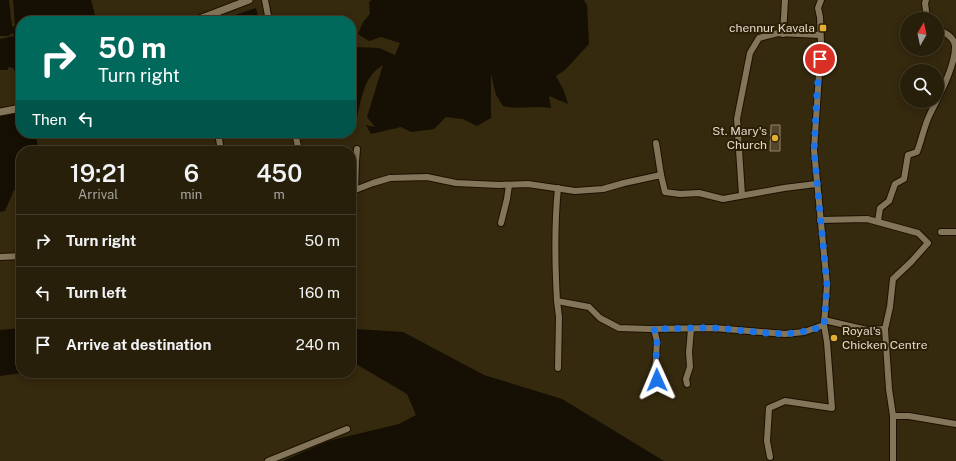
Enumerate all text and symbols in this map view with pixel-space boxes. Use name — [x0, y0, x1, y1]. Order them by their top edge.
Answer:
north arrow — [900, 12, 944, 56]
map controls — [900, 12, 944, 108]
place label: chennur Kavala — [729, 21, 815, 35]
marker: chennur Kavala — [818, 23, 828, 33]
text: 50 m — [98, 31, 166, 64]
icon: right — [32, 32, 84, 84]
pin — [803, 42, 837, 76]
icon: arrive — [809, 48, 831, 70]
button: search — [900, 64, 944, 108]
text: Turn right — [98, 65, 180, 86]
icon: left — [75, 108, 97, 130]
text: Then — [32, 111, 67, 128]
place label: St. Mary's Church — [712, 124, 767, 152]
marker: St. Mary's Church — [770, 133, 780, 143]
text: 19:21 — [70, 159, 127, 187]
text: 6 — [184, 159, 199, 187]
text: 450 — [256, 159, 302, 187]
text: Arrival — [78, 187, 118, 202]
text: min — [180, 187, 202, 202]
text: m — [274, 187, 285, 202]
icon: right — [32, 230, 54, 252]
text: Turn right — [66, 232, 136, 249]
text: 50 m — [305, 232, 340, 249]
icon: left — [32, 282, 54, 304]
text: Turn left — [66, 284, 127, 301]
text: 160 m — [299, 284, 340, 301]
place label: Royal's Chicken Centre — [842, 324, 928, 352]
marker: Royal's Chicken Centre — [829, 333, 839, 343]
icon: arrive — [32, 334, 54, 356]
text: Arrive at destination — [66, 336, 211, 353]
text: 240 m — [296, 336, 340, 353]
position arrow — [636, 359, 678, 401]

